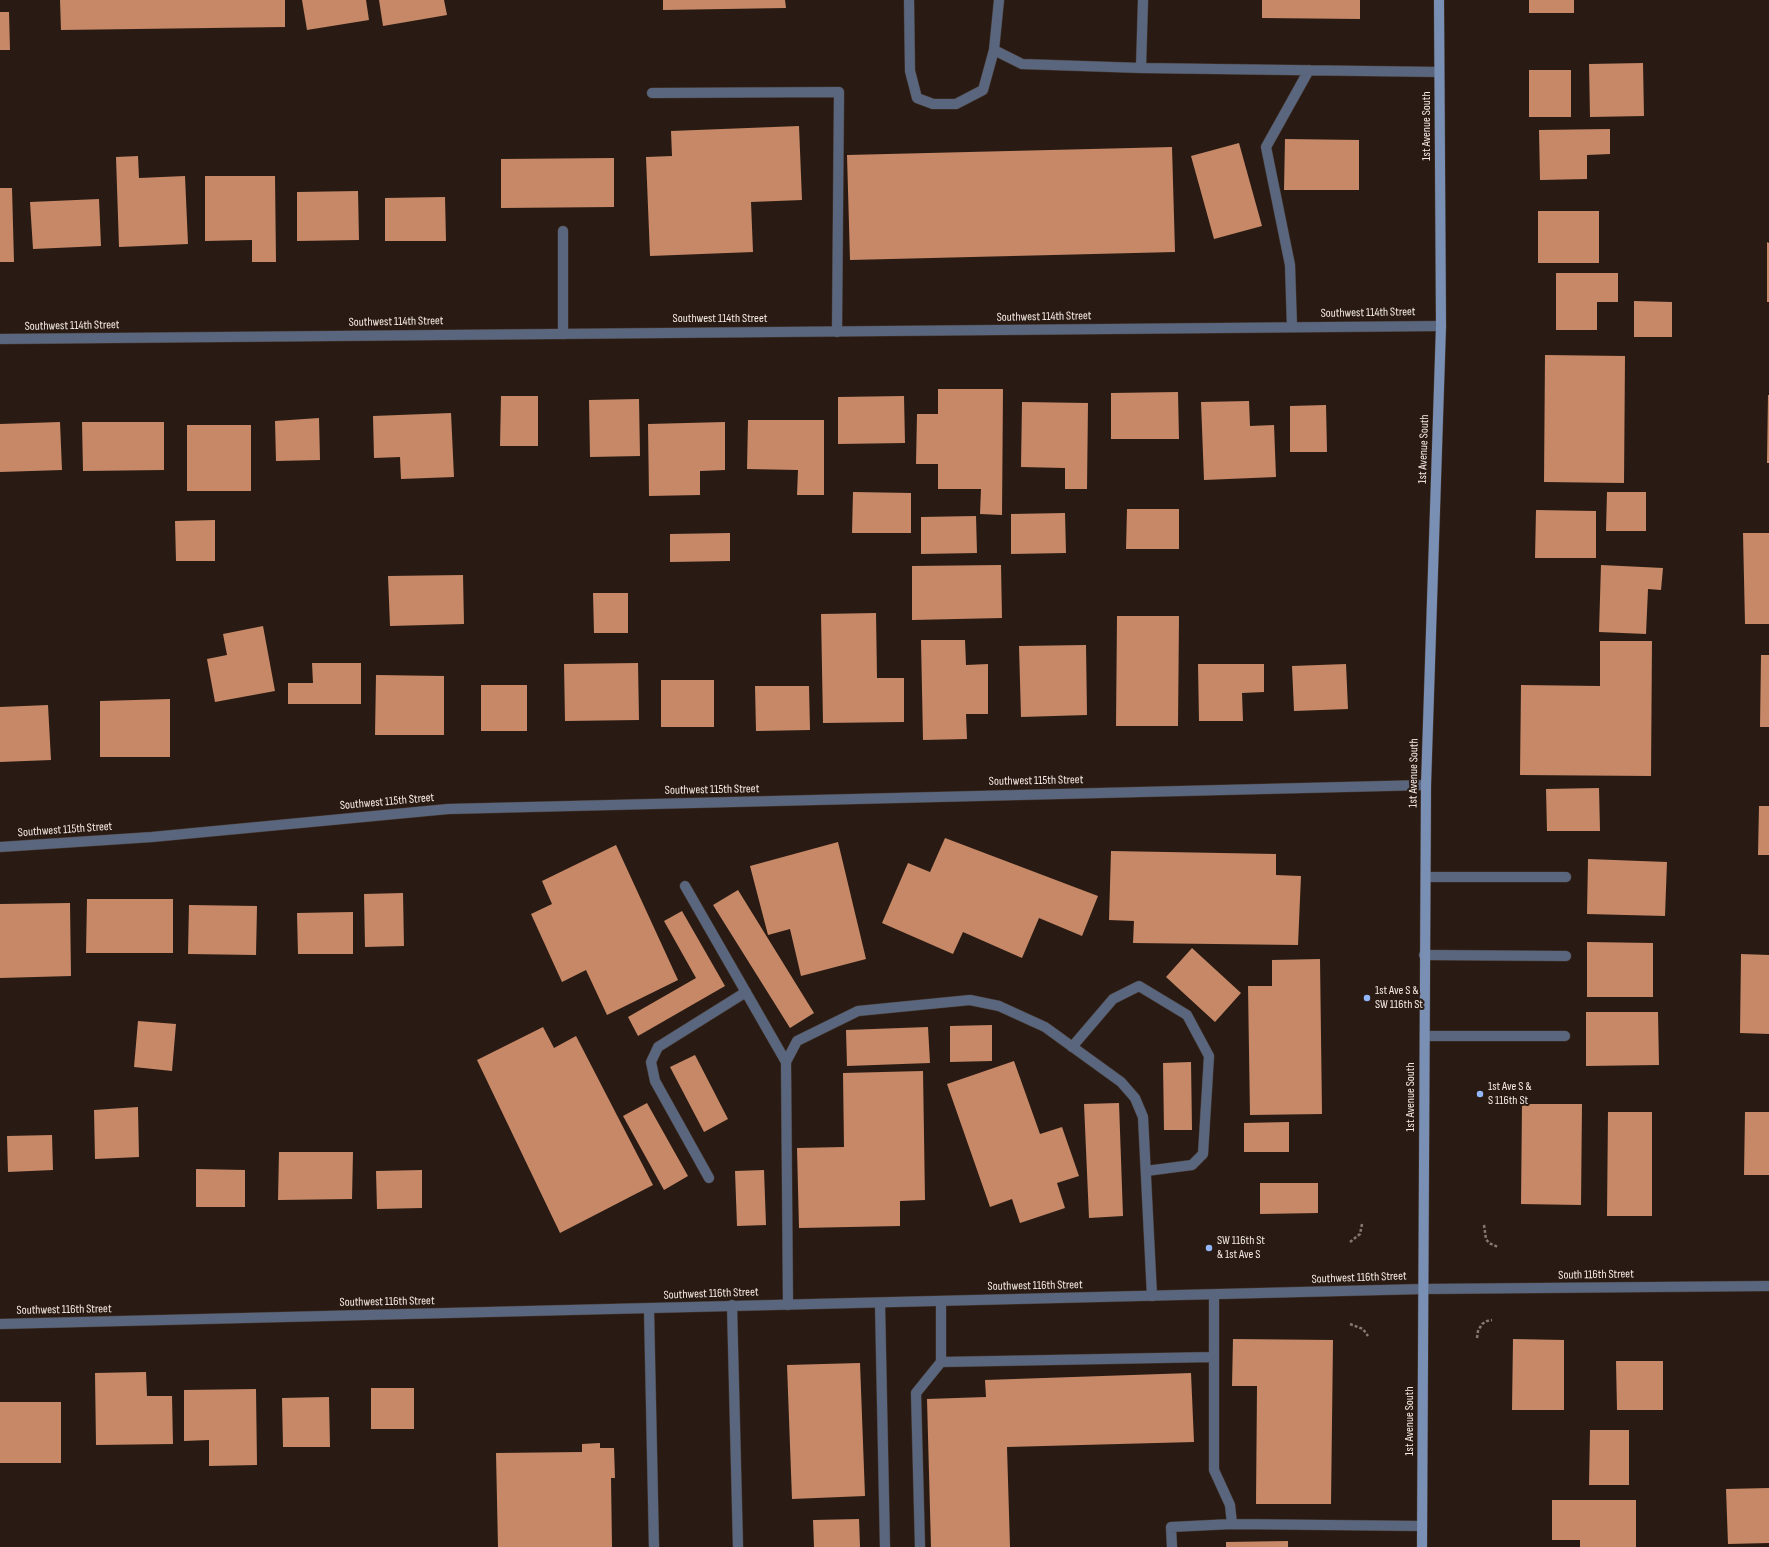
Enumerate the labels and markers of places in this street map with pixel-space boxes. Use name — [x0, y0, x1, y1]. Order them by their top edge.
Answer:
place label: 1st Ave S & SW 116th St — [1375, 984, 1423, 1012]
marker: 1st Ave S & SW 116th St — [1362, 993, 1372, 1003]
place label: 1st Ave S & S 116th St — [1488, 1080, 1531, 1108]
marker: 1st Ave S & S 116th St — [1475, 1089, 1485, 1099]
place label: SW 116th St & 1st Ave S — [1217, 1234, 1265, 1262]
marker: SW 116th St & 1st Ave S — [1204, 1243, 1214, 1253]

